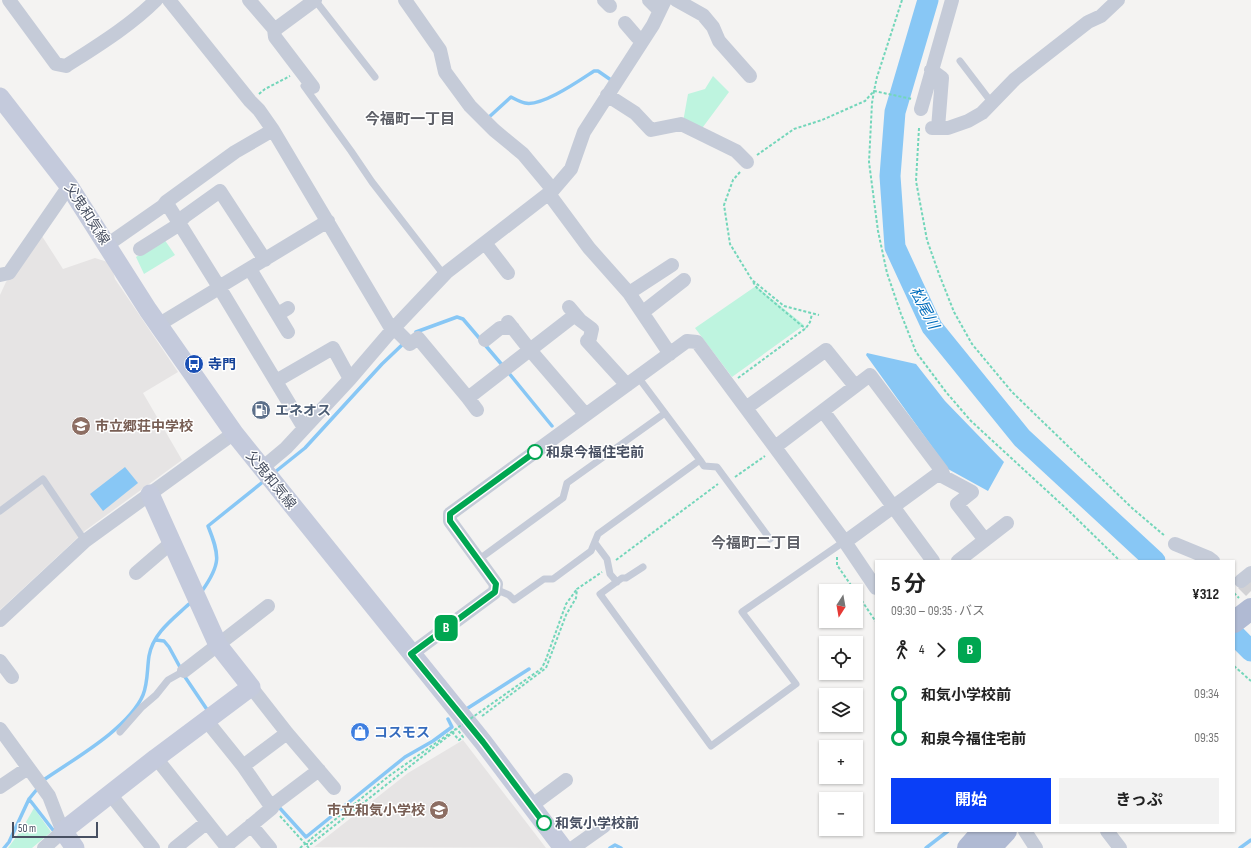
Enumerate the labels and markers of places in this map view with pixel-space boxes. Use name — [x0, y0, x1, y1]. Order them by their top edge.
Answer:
bus stop icon: 寺門 — [183, 353, 205, 375]
place label: 寺門 — [208, 356, 236, 373]
fuel station icon: エネオス — [250, 399, 272, 421]
place label: エネオス — [275, 402, 331, 419]
school or university icon: 市立郷荘中学校 — [70, 415, 92, 437]
place label: 市立郷荘中学校 — [95, 418, 193, 435]
marker: 和泉今福住宅前 — [527, 444, 543, 460]
place label: 和泉今福住宅前 — [546, 444, 644, 461]
shop icon: コスモス — [349, 721, 371, 743]
place label: コスモス — [374, 724, 430, 741]
school or university icon: 市立和気小学校 — [428, 799, 450, 821]
place label: 市立和気小学校 — [327, 802, 425, 819]
marker: 和気小学校前 — [536, 815, 552, 831]
place label: 和気小学校前 — [555, 815, 639, 832]

